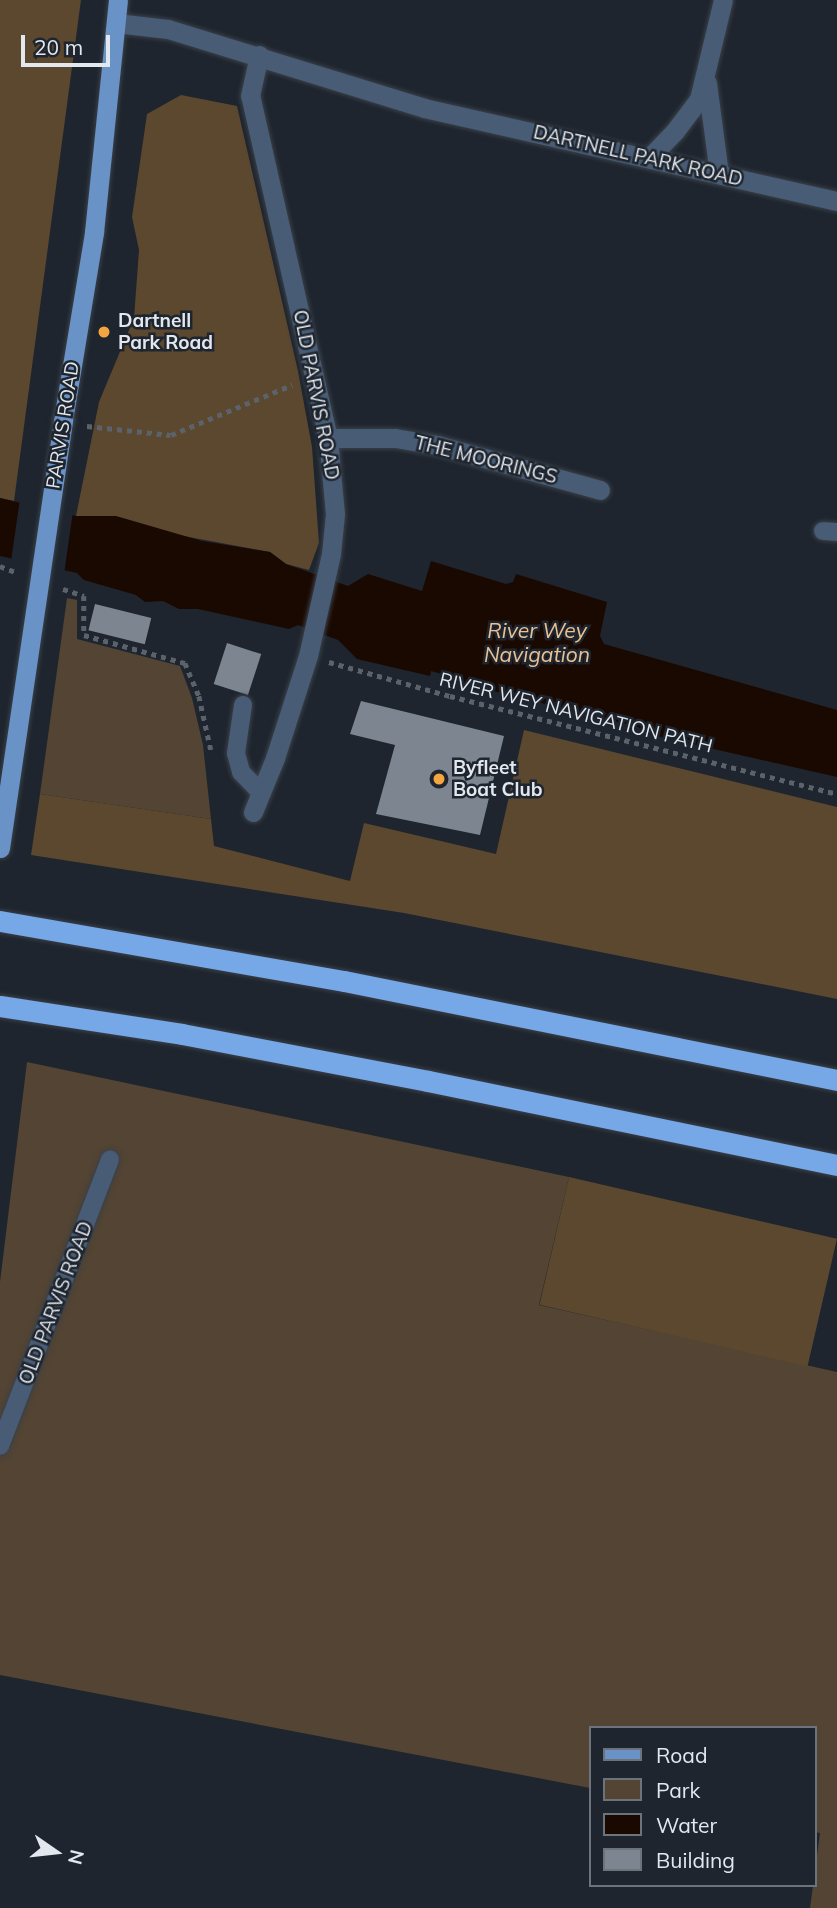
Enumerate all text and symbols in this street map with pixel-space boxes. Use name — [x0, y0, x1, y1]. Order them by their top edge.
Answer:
scale bar — [24, 21, 114, 65]
text: 20 m — [34, 34, 83, 60]
street label: DARTNELL PARK ROAD — [531, 121, 745, 191]
street label: OLD PARVIS ROAD — [288, 308, 344, 482]
place label: Dartnell Park Road — [118, 310, 213, 354]
marker: Dartnell Park Road — [96, 324, 112, 340]
street label: PARVIS ROAD — [42, 360, 84, 490]
street label: THE MOORINGS — [413, 431, 559, 489]
water label: River Wey Navigation — [484, 617, 590, 667]
street label: RIVER WEY NAVIGATION PATH — [437, 668, 715, 758]
place label: Byfleet Boat Club — [453, 757, 543, 801]
marker: Byfleet Boat Club — [431, 771, 447, 787]
street label: OLD PARVIS ROAD — [14, 1218, 98, 1388]
legend — [588, 1726, 816, 1887]
text: Road — [656, 1742, 707, 1768]
text: Park — [656, 1777, 700, 1803]
text: Water — [656, 1812, 717, 1838]
north arrow — [21, 1817, 91, 1887]
text: N — [63, 1847, 90, 1867]
text: Building — [656, 1847, 735, 1873]

